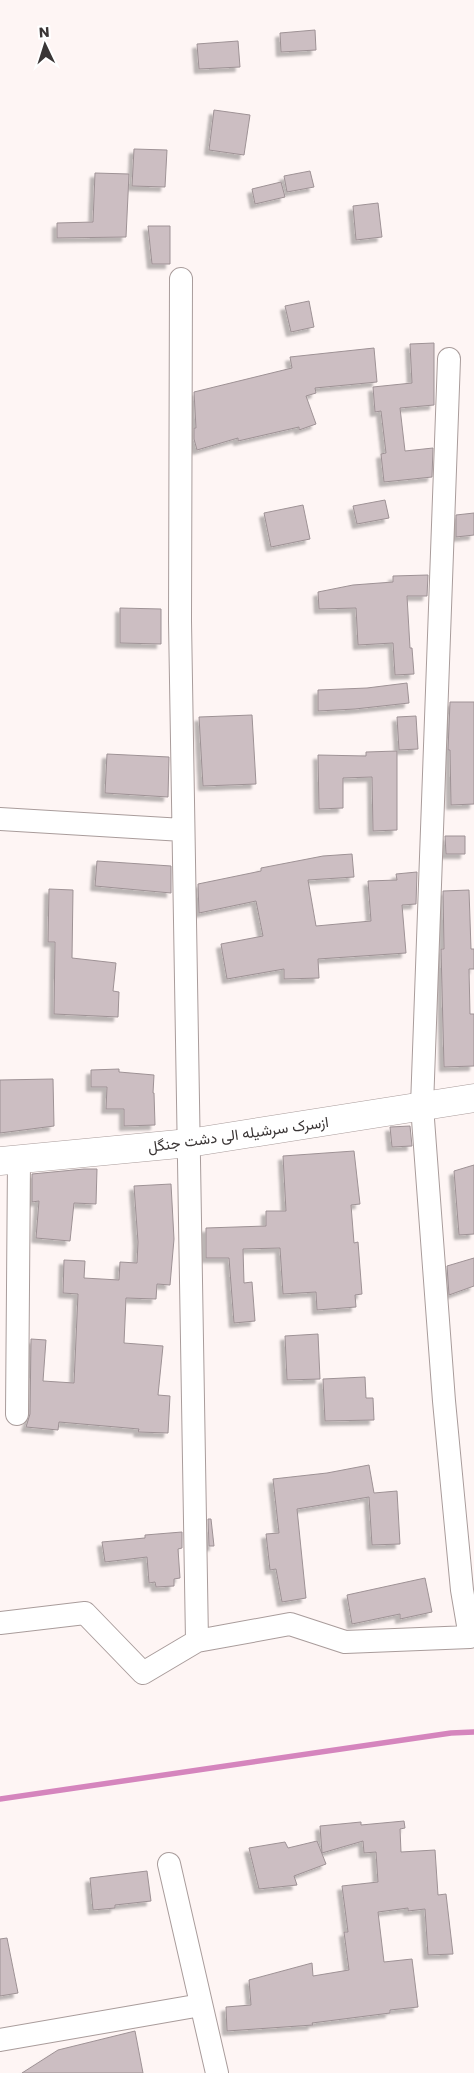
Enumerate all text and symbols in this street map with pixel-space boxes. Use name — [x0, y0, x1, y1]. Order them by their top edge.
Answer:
north arrow — [20, 20, 70, 70]
text: N — [38, 22, 50, 42]
street label: ازسرک سرشیله الی دشت جنگل — [146, 1111, 330, 1157]

